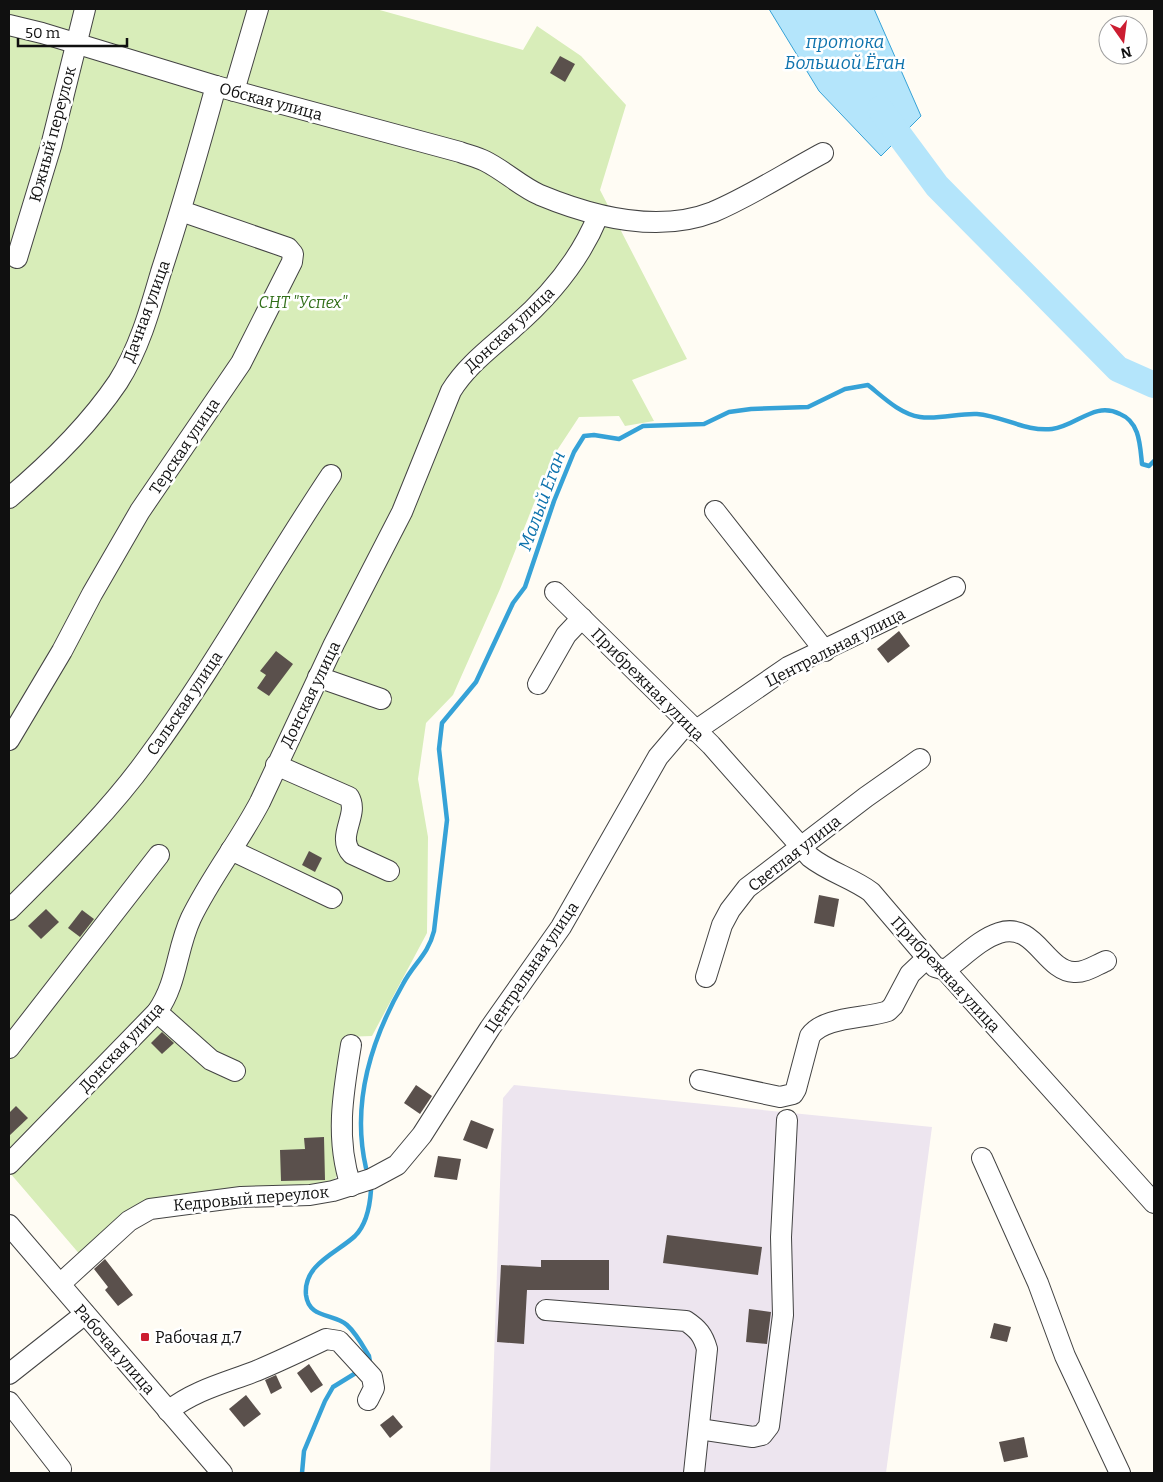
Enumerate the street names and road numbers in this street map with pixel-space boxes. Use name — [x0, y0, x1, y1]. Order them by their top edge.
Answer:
street label: Южный переулок — [25, 64, 80, 204]
street label: Обская улица — [217, 79, 325, 124]
street label: Дачная улица — [119, 257, 174, 365]
street label: Донская улица — [461, 283, 558, 376]
street label: Терская улица — [145, 394, 224, 498]
street label: Центральная улица — [762, 604, 908, 691]
street label: Прибрежная улица — [587, 624, 708, 745]
street label: Донская улица — [277, 638, 344, 750]
street label: Сальская улица — [143, 647, 226, 759]
street label: Светлая улица — [744, 811, 845, 895]
street label: Центральная улица — [480, 898, 582, 1036]
street label: Прибрежная улица — [887, 912, 1004, 1036]
street label: Донская улица — [75, 998, 168, 1096]
street label: Кедровый переулок — [173, 1182, 330, 1215]
street label: Рабочая улица — [70, 1300, 159, 1399]

